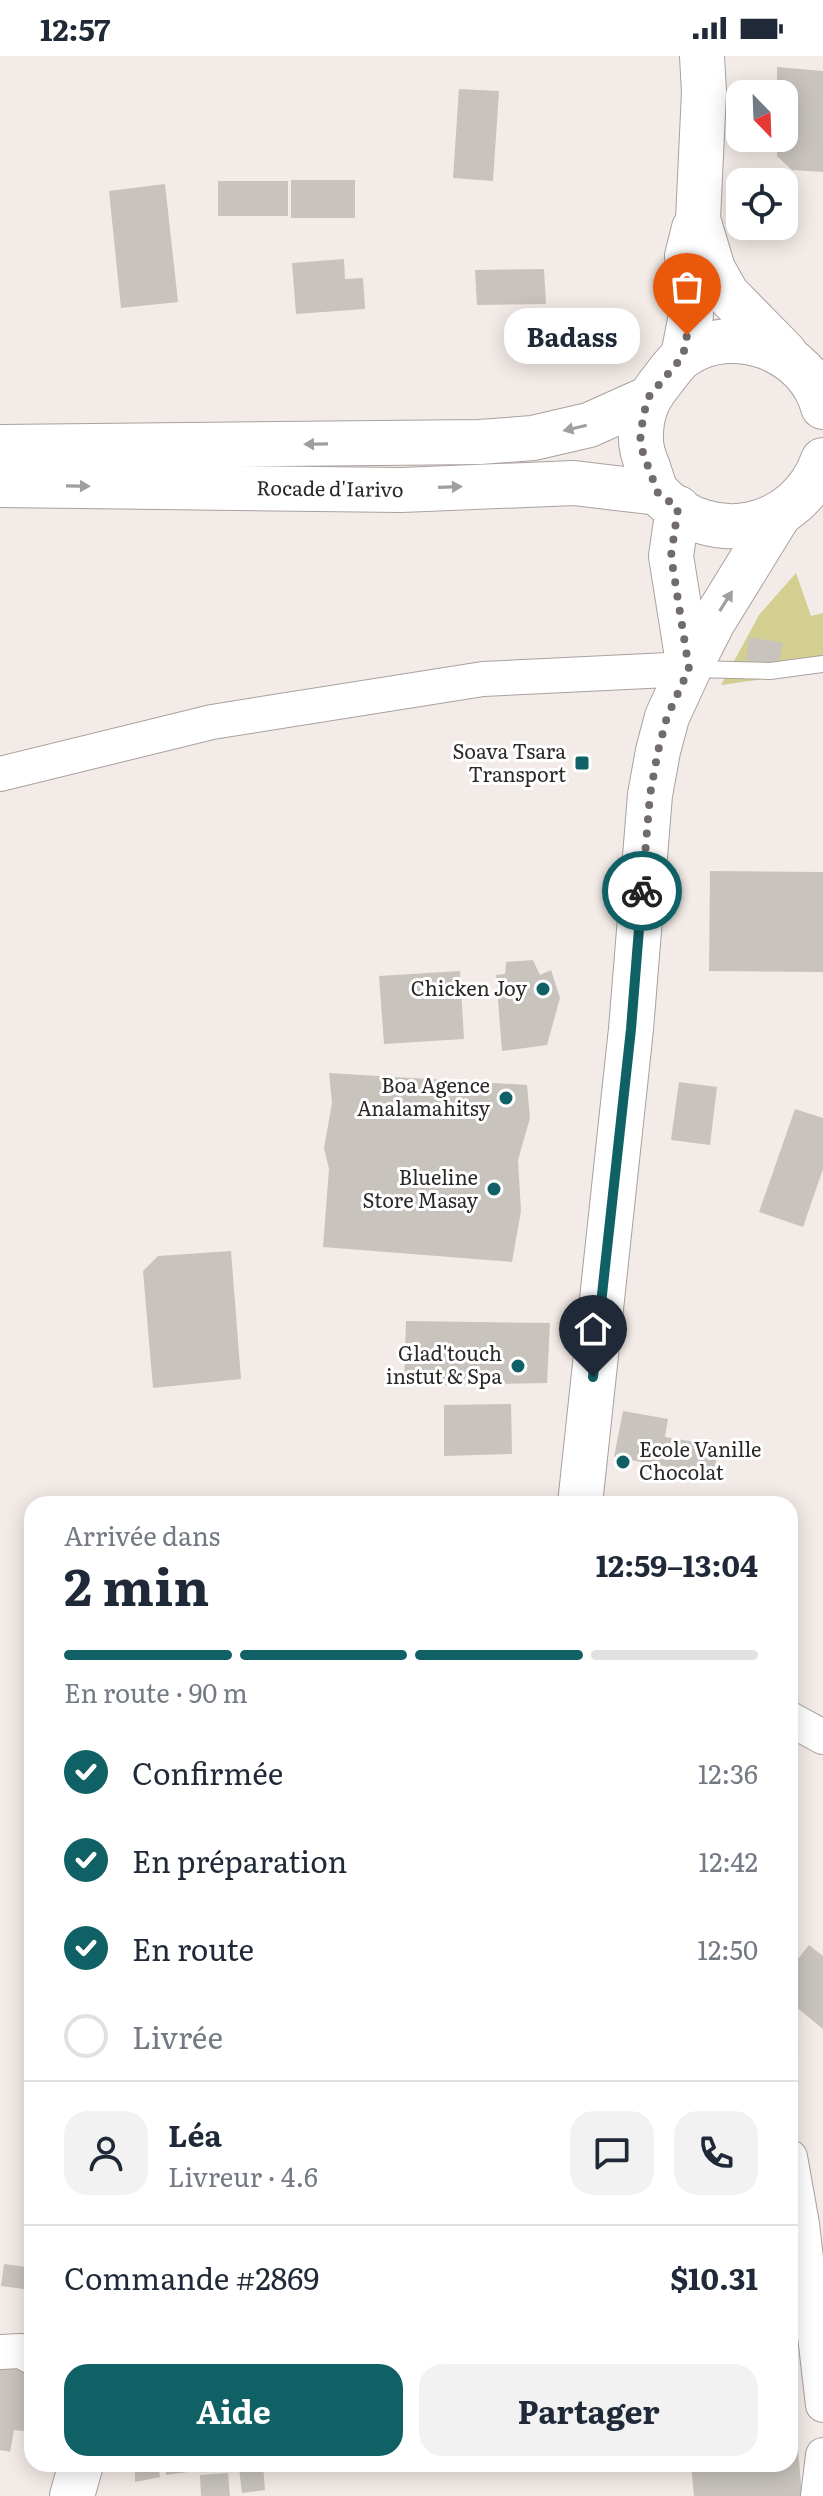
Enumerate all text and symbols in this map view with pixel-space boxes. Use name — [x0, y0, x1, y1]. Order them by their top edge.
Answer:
text: 12:57 — [40, 6, 110, 50]
north arrow — [726, 80, 798, 152]
map controls — [726, 80, 798, 240]
button: locate — [726, 168, 798, 240]
pin — [653, 253, 721, 335]
icon: bag — [665, 265, 709, 309]
callout: Badass — [503, 307, 639, 363]
text: Badass — [527, 316, 617, 355]
one-way arrow — [563, 423, 588, 435]
one-way arrow — [303, 438, 328, 450]
street label: Rocade d'Iarivo — [256, 471, 404, 503]
one-way arrow — [66, 480, 91, 492]
one-way arrow — [438, 481, 463, 494]
one-way arrow — [719, 590, 733, 612]
place label: Soava Tsara Transport — [452, 735, 566, 788]
marker: Soava Tsara Transport — [573, 754, 591, 772]
courier — [602, 851, 682, 931]
icon: bike — [620, 869, 664, 913]
place label: Chicken Joy — [411, 972, 527, 1002]
marker: Chicken Joy — [534, 980, 552, 998]
place label: Boa Agence Analamahitsy — [357, 1069, 490, 1122]
marker: Boa Agence Analamahitsy — [497, 1089, 515, 1107]
place label: Blueline Store Masay — [363, 1161, 478, 1214]
marker: Blueline Store Masay — [485, 1180, 503, 1198]
pin — [559, 1295, 627, 1377]
icon: home — [571, 1307, 615, 1351]
place label: Glad'touch instut & Spa — [386, 1337, 502, 1390]
marker: Glad'touch instut & Spa — [509, 1357, 527, 1375]
place label: Ecole Vanille Chocolat — [639, 1433, 761, 1486]
marker: Ecole Vanille Chocolat — [614, 1453, 632, 1471]
text: Arrivée dans — [64, 1515, 220, 1554]
text: 12:59–13:04 — [596, 1542, 758, 1586]
text: 2 min — [64, 1545, 209, 1622]
text: En route · 90 m — [64, 1672, 248, 1711]
icon: check — [64, 1750, 108, 1794]
text: Confirmée — [132, 1750, 283, 1794]
text: 12:36 — [698, 1753, 758, 1792]
icon: check — [64, 1838, 108, 1882]
text: En préparation — [132, 1838, 347, 1882]
text: 12:42 — [699, 1841, 758, 1880]
icon: check — [64, 1926, 108, 1970]
text: En route — [132, 1926, 254, 1970]
text: 12:50 — [697, 1929, 758, 1968]
text: Livrée — [132, 2014, 223, 2058]
button: person — [64, 2111, 148, 2195]
button: chat — [570, 2111, 654, 2195]
button: phone — [674, 2111, 758, 2195]
text: Léa — [168, 2112, 222, 2156]
text: Livreur · 4.6 — [168, 2156, 318, 2195]
text: Commande #2869 — [64, 2255, 319, 2299]
text: $10.31 — [670, 2255, 758, 2299]
button: Aide — [64, 2364, 403, 2456]
button: Partager — [419, 2364, 758, 2456]

